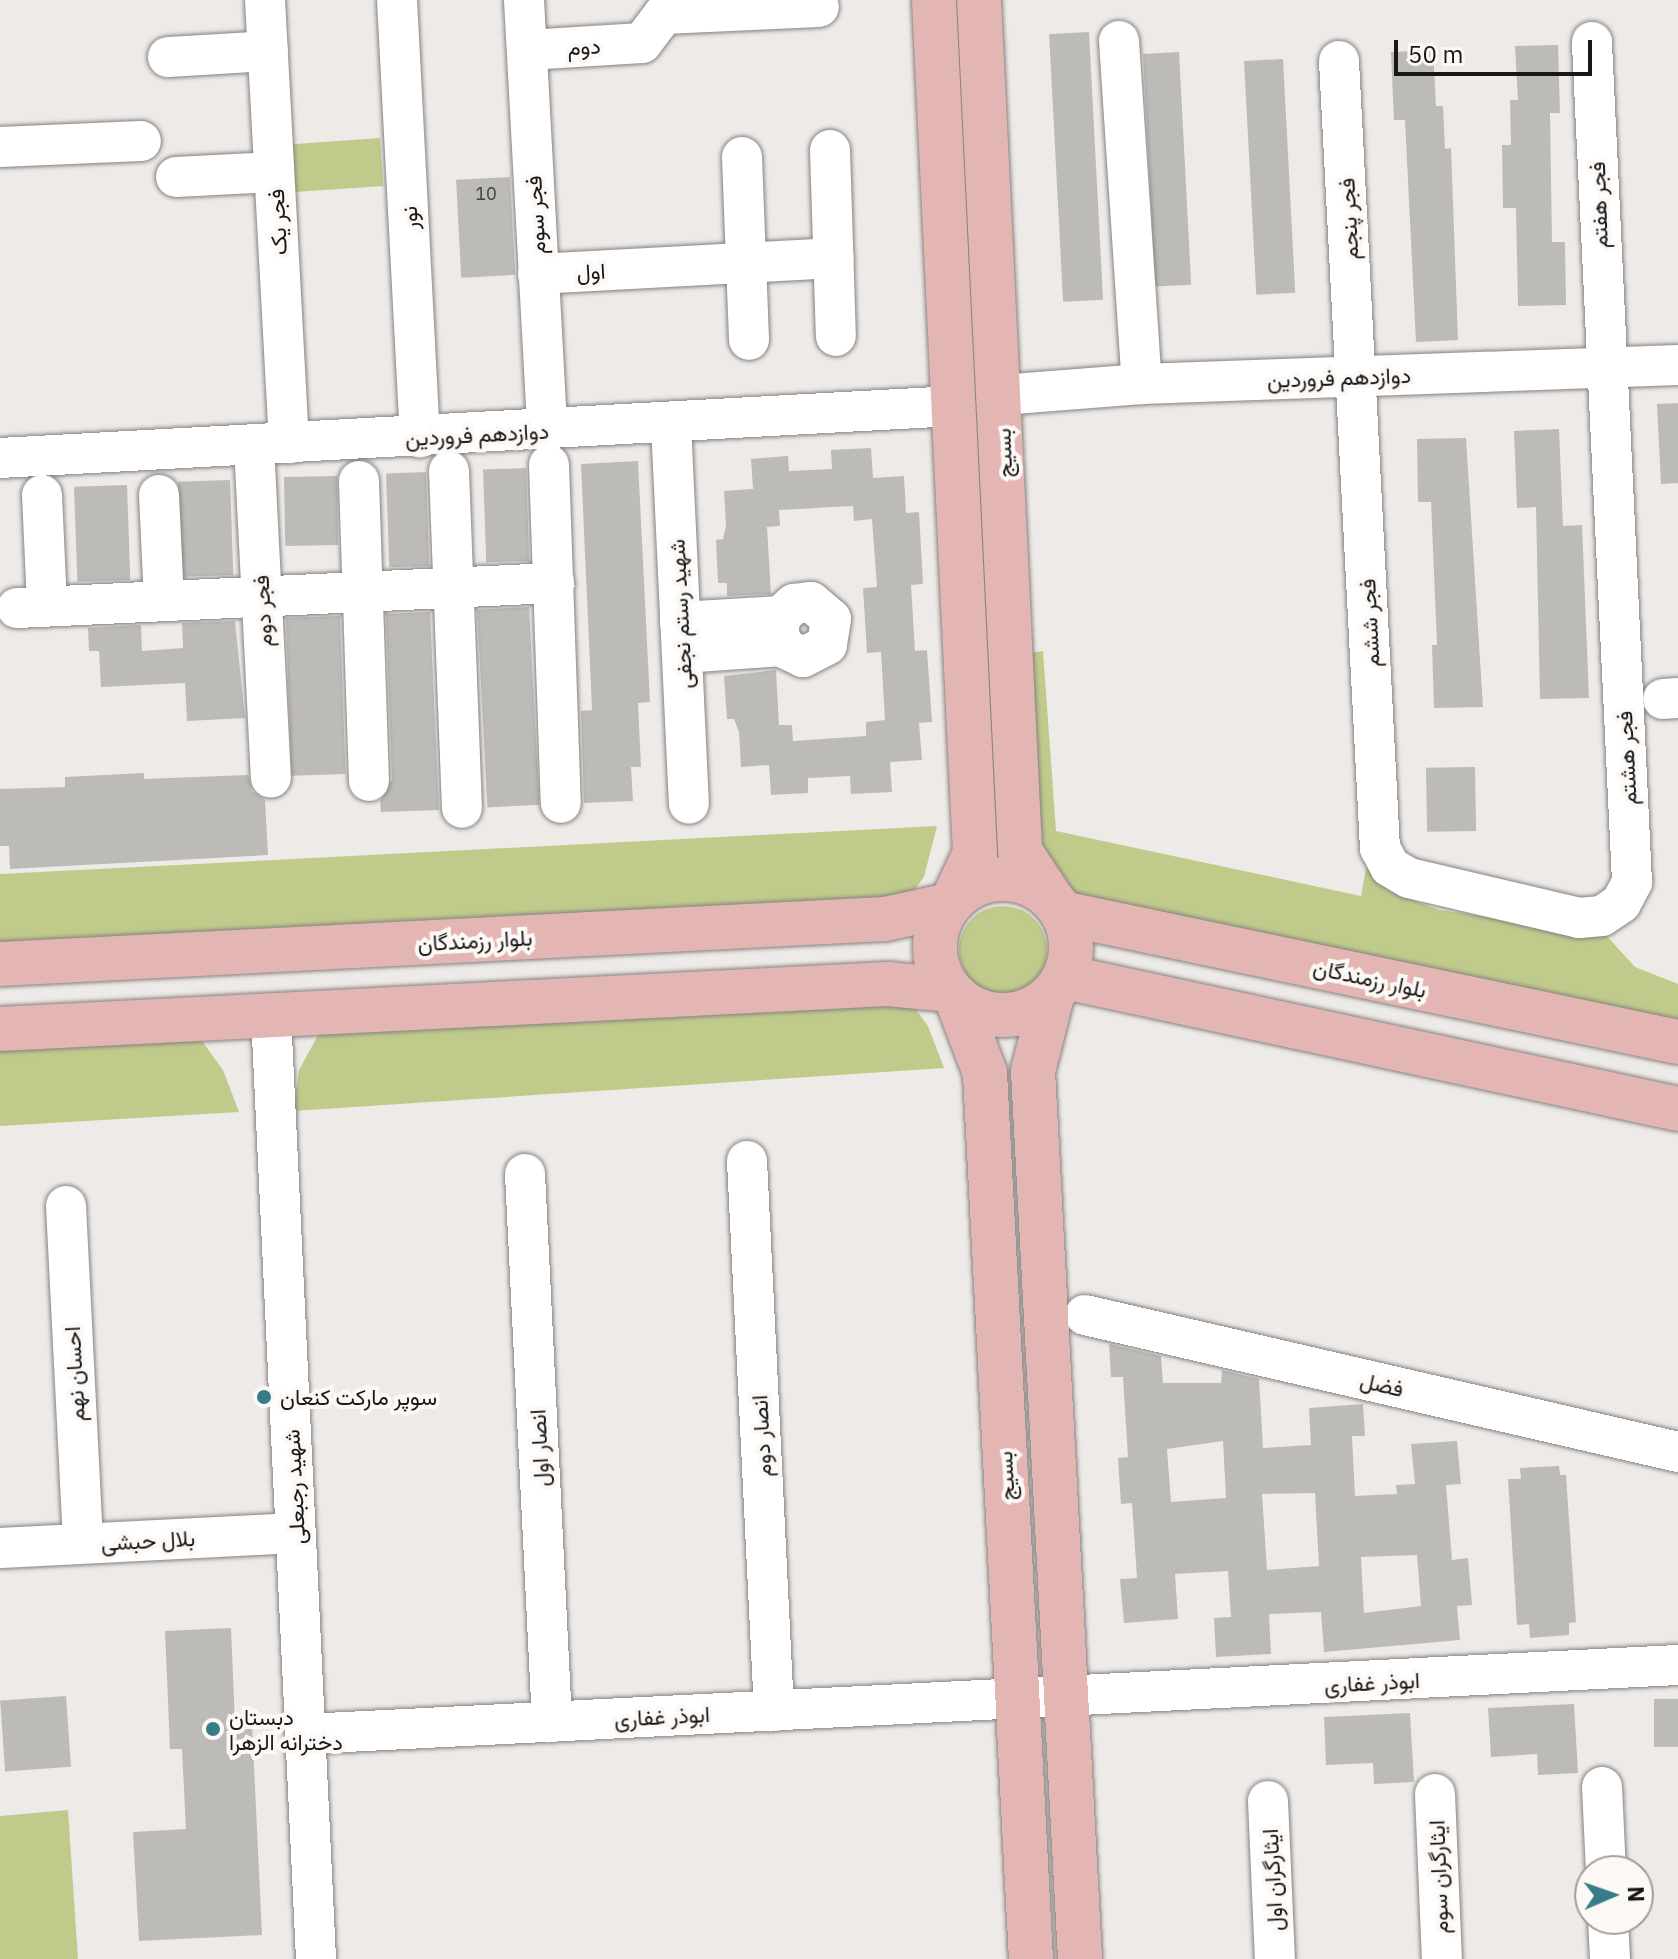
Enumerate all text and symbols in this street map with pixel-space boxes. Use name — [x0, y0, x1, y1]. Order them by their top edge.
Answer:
scale bar — [1398, 24, 1596, 74]
street label: دوم — [567, 32, 601, 60]
text: 50 m — [1408, 38, 1463, 70]
street label: فجر هفتم — [1583, 161, 1613, 249]
street label: فجر سوم — [520, 175, 550, 255]
street label: فجر پنجم — [1333, 177, 1363, 261]
house number: 10 — [475, 183, 497, 205]
street label: فجر یک — [262, 188, 292, 256]
street label: نور — [395, 206, 423, 230]
street label: اول — [576, 257, 606, 285]
street label: دوازدهم فروردین — [1267, 361, 1411, 393]
street label: دوازدهم فروردین — [404, 417, 550, 451]
street label: بسیج — [989, 428, 1017, 478]
street label: شهید رستم نجفی — [663, 538, 697, 690]
street label: فجر دوم — [247, 574, 277, 648]
street label: فجر ششم — [1353, 578, 1385, 668]
street label: فجر هشتم — [1610, 710, 1642, 806]
street label: بلوار رزمندگان — [417, 924, 533, 956]
street label: بلوار رزمندگان — [1311, 953, 1429, 1003]
street label: احسان نهم — [58, 1326, 90, 1422]
street label: فضل — [1358, 1366, 1406, 1402]
place label: سوپر مارکت کنعان — [280, 1384, 437, 1410]
marker: سوپر مارکت کنعان — [255, 1388, 273, 1406]
street label: انصار دوم — [746, 1394, 776, 1478]
street label: انصار اول — [524, 1409, 554, 1487]
street label: شهید رجبعلی — [278, 1429, 310, 1545]
street label: بسیج — [991, 1451, 1019, 1501]
street label: بلال حبشی — [100, 1524, 196, 1556]
street label: ابوذر غفاری — [1323, 1666, 1421, 1698]
street label: ابوذر غفاری — [613, 1700, 711, 1732]
place label: دبستان دخترانه الزهرا — [229, 1703, 343, 1754]
marker: دبستان دخترانه الزهرا — [204, 1720, 222, 1738]
street label: ایثارگران سوم — [1423, 1820, 1453, 1934]
street label: ایثارگران اول — [1256, 1828, 1288, 1932]
north arrow — [1574, 1855, 1654, 1935]
text: N — [1622, 1886, 1651, 1903]

